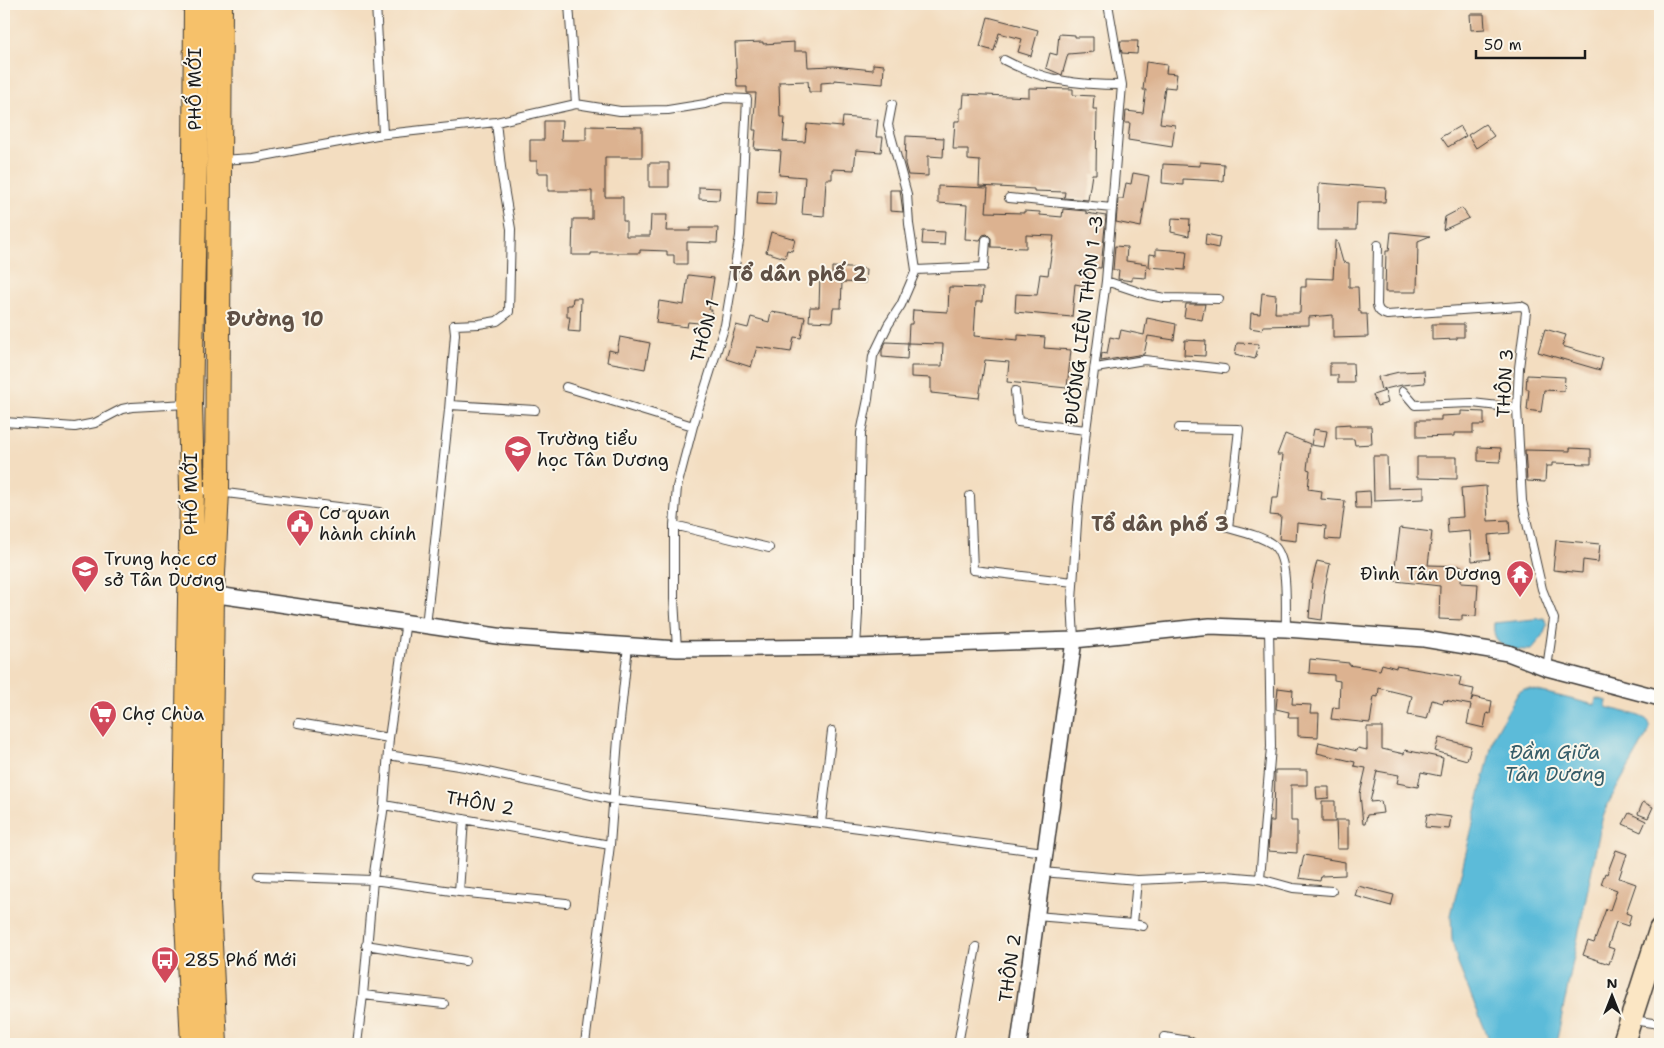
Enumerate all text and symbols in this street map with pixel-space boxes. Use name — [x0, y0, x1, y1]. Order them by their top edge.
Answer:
scale bar — [1476, 28, 1585, 60]
text: 50 m — [1484, 35, 1522, 55]
street label: PHỐ MỚI — [181, 47, 207, 131]
street label: ĐƯỜNG LIÊN THÔN 1 -3 — [1059, 214, 1109, 426]
district label: Tổ dân phố 2 — [729, 261, 867, 287]
street label: THÔN 1 — [685, 297, 725, 365]
district label: Đường 10 — [226, 306, 324, 332]
street label: THÔN 3 — [1491, 348, 1519, 418]
place label: Trường tiểu học Tân Dương — [537, 427, 669, 472]
school or university icon: Trường tiểu học Tân Dương — [503, 434, 533, 473]
street label: PHỐ MỚI — [177, 452, 203, 536]
place label: Cơ quan hành chính — [319, 501, 416, 546]
public building icon: Cơ quan hành chính — [285, 508, 315, 547]
district label: Tổ dân phố 3 — [1091, 511, 1229, 537]
place label: Trung học cơ sở Tân Dương — [104, 547, 225, 592]
school or university icon: Trung học cơ sở Tân Dương — [70, 554, 100, 593]
temple icon: Đình Tân Dương — [1505, 559, 1535, 598]
place label: Đình Tân Dương — [1360, 562, 1501, 586]
supermarket icon: Chợ Chùa — [88, 699, 118, 738]
place label: Chợ Chùa — [122, 702, 204, 726]
water label: Đầm Giữa Tân Dương — [1505, 740, 1605, 787]
street label: THÔN 2 — [444, 785, 516, 821]
street label: THÔN 2 — [993, 932, 1027, 1004]
bus stop icon: 285 Phố Mới — [150, 945, 180, 984]
place label: 285 Phố Mới — [184, 948, 297, 972]
north arrow — [1586, 970, 1636, 1020]
text: N — [1606, 974, 1618, 992]

